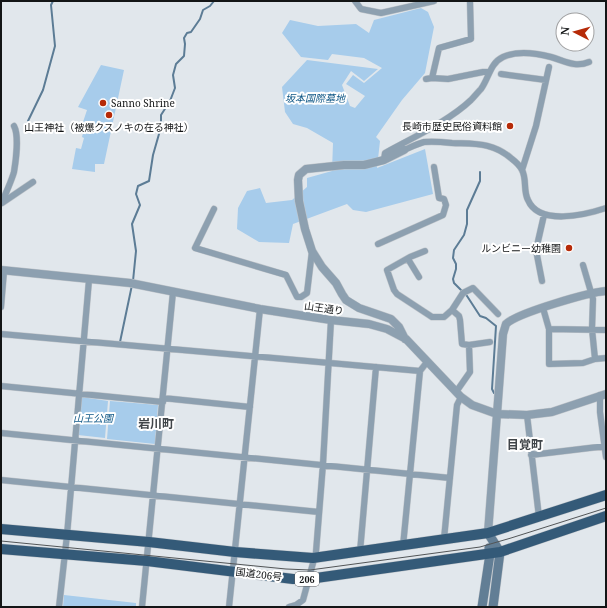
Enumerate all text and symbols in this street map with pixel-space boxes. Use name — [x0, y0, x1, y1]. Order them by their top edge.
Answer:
north arrow — [555, 12, 595, 52]
text: N — [557, 25, 573, 36]
park label: 坂本国際墓地 — [285, 91, 346, 105]
place label: Sanno Shrine — [111, 96, 175, 110]
marker: Sanno Shrine — [98, 98, 108, 108]
marker: 山王神社（被爆クスノキの在る神社） — [104, 110, 114, 120]
place label: 長崎市歴史民俗資料館 — [402, 119, 502, 133]
place label: 山王神社（被爆クスノキの在る神社） — [24, 120, 194, 134]
marker: 長崎市歴史民俗資料館 — [505, 121, 515, 131]
place label: ルンビニー幼稚園 — [481, 241, 561, 255]
marker: ルンビニー幼稚園 — [564, 243, 574, 253]
street label: 山王通り — [303, 298, 345, 318]
park label: 山王公園 — [73, 411, 115, 425]
district label: 岩川町 — [138, 415, 174, 432]
district label: 目覚町 — [507, 436, 543, 453]
street label: 国道206号 — [235, 564, 283, 584]
road number: 206 — [295, 572, 319, 586]

